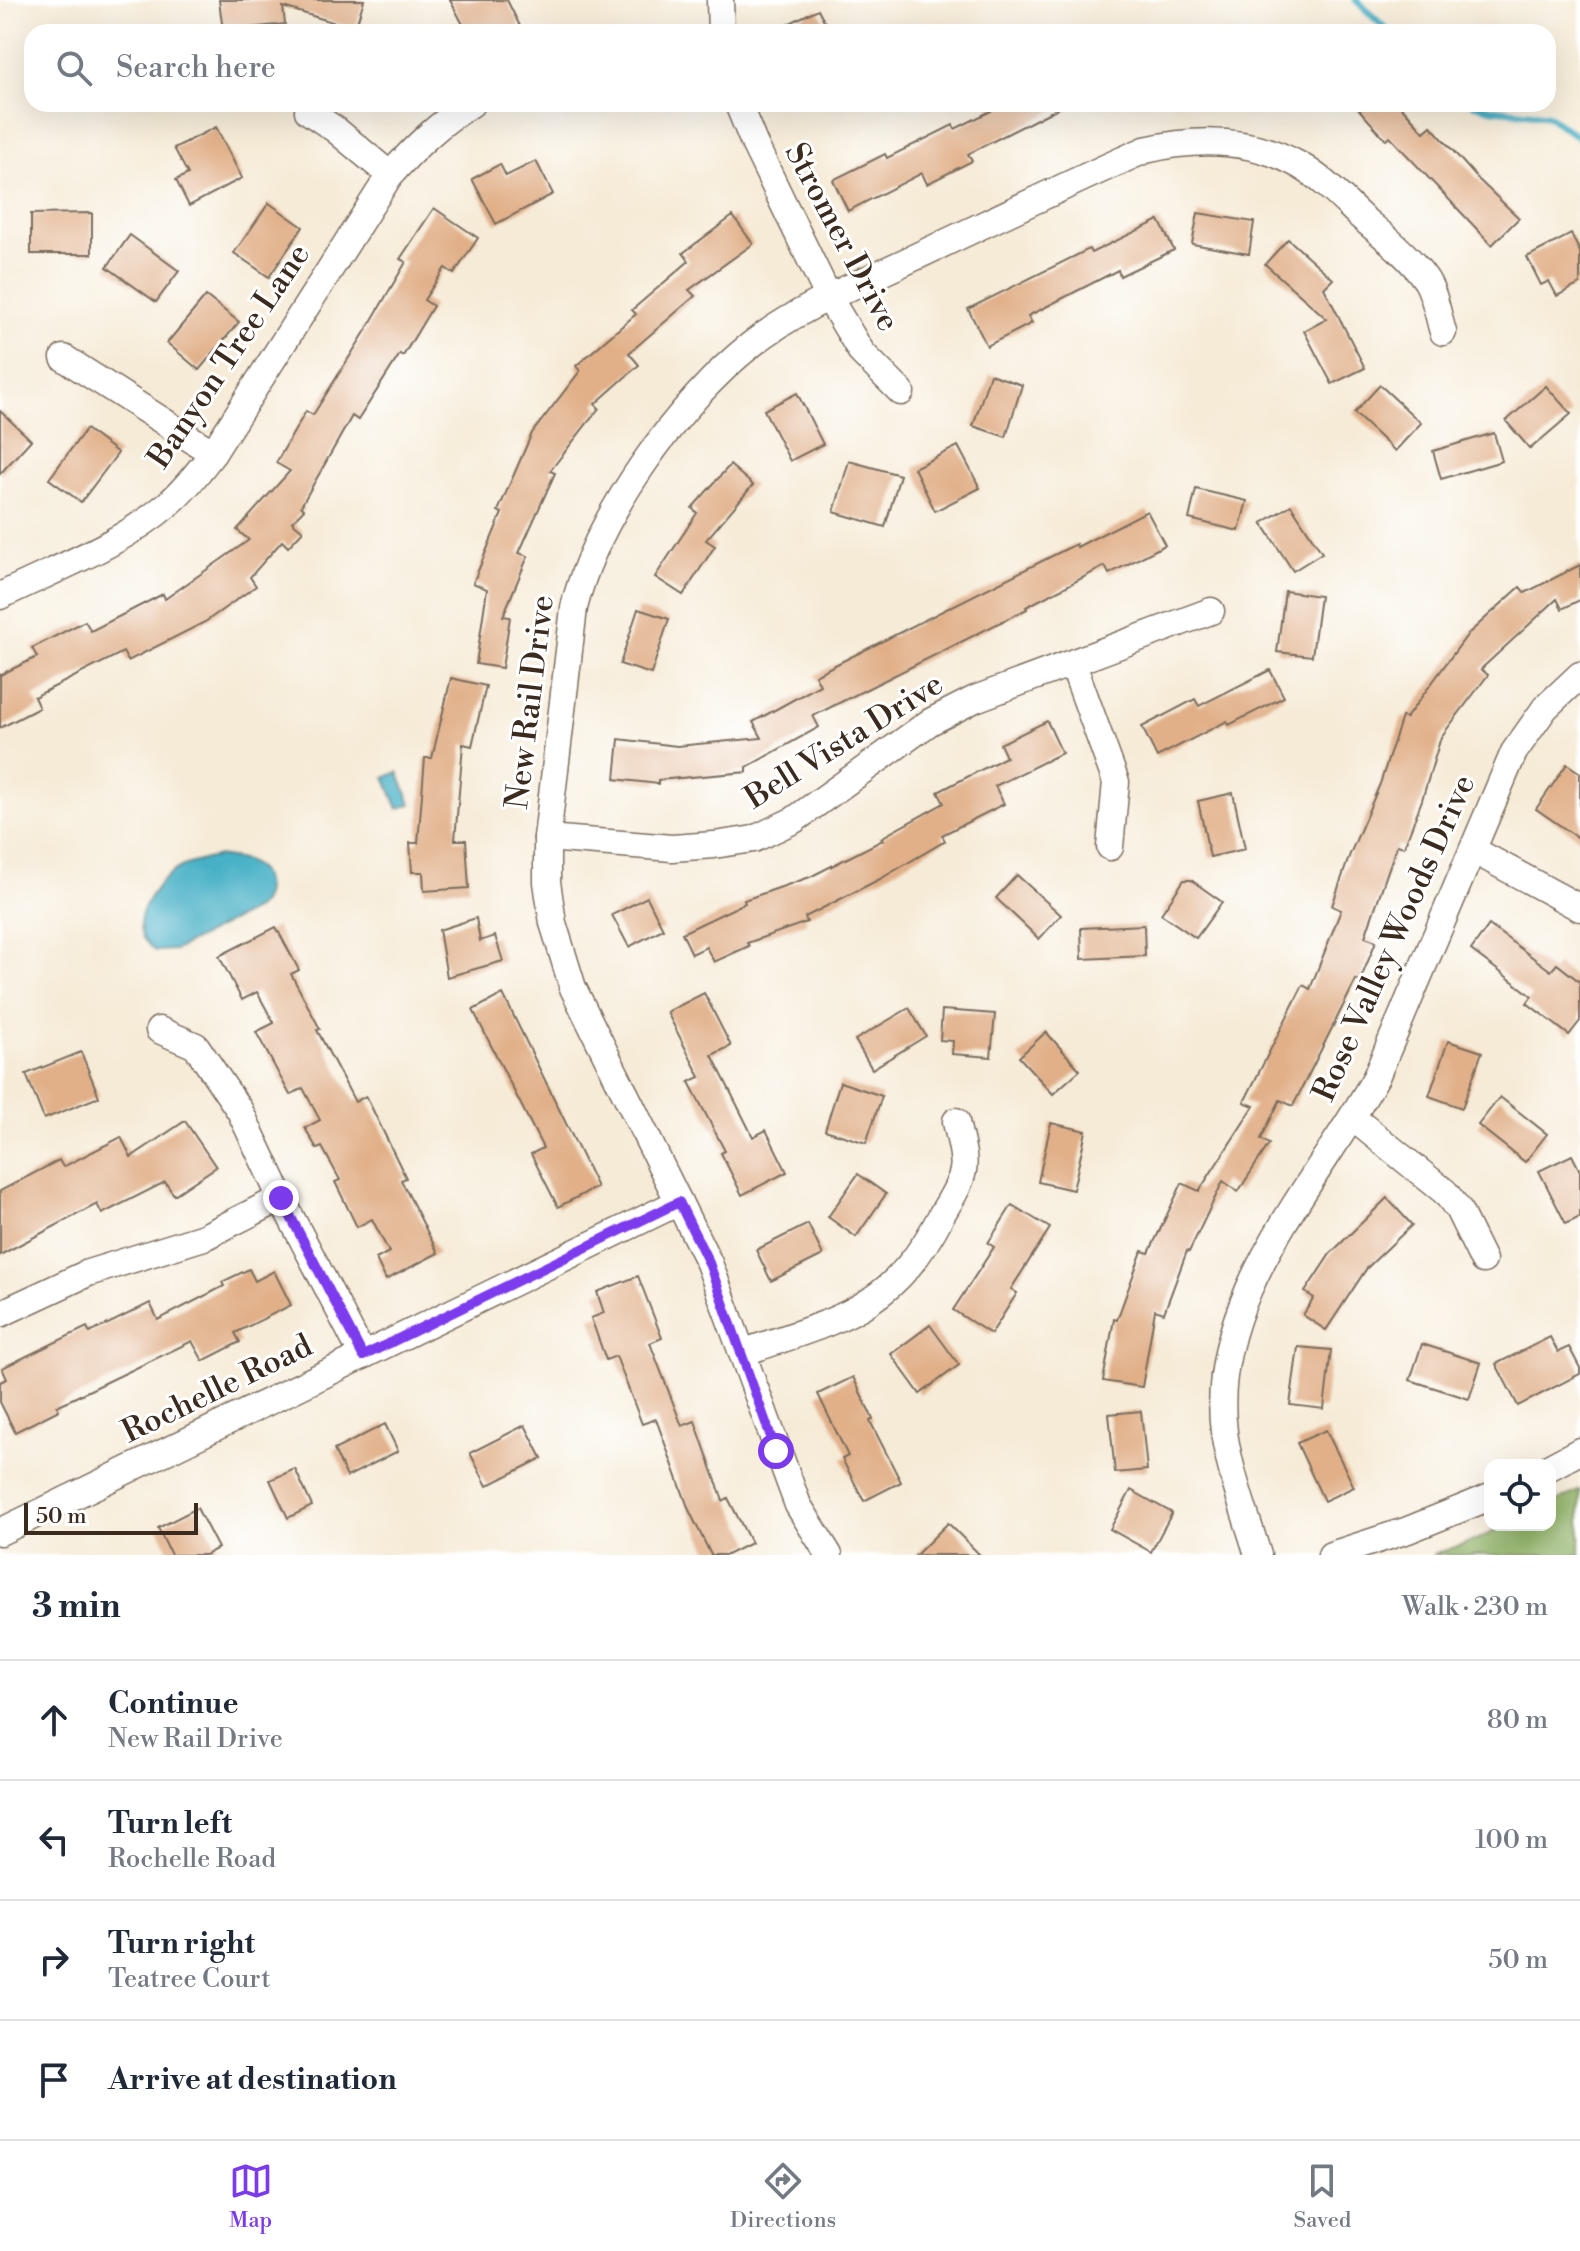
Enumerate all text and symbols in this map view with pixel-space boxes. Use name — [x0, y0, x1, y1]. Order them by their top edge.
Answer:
search box — [24, 24, 1556, 112]
icon: search — [52, 46, 96, 90]
text: Search here — [116, 49, 276, 87]
street label: Stromer Drive — [776, 136, 908, 338]
street label: Banyon Tree Lane — [139, 236, 319, 477]
street label: New Rail Drive — [497, 593, 563, 811]
street label: Bell Vista Drive — [737, 664, 951, 818]
street label: Rose Valley Woods Drive — [1304, 769, 1484, 1107]
route end — [263, 1180, 299, 1216]
street label: Rochelle Road — [115, 1326, 319, 1452]
route start — [758, 1433, 794, 1469]
map controls — [1484, 1459, 1556, 1531]
button: locate — [1484, 1459, 1556, 1531]
scale bar — [24, 1499, 198, 1535]
text: 50 m — [36, 1503, 87, 1530]
text: 3 min — [32, 1586, 121, 1628]
text: Walk · 230 m — [1402, 1591, 1548, 1623]
text: Continue — [108, 1685, 239, 1723]
icon: ahead — [32, 1698, 76, 1742]
text: 80 m — [1487, 1704, 1548, 1736]
text: New Rail Drive — [108, 1723, 283, 1755]
text: Turn left — [108, 1805, 232, 1843]
icon: left — [32, 1818, 76, 1862]
text: 100 m — [1475, 1824, 1548, 1856]
text: Rochelle Road — [108, 1843, 276, 1875]
text: Turn right — [108, 1925, 255, 1963]
icon: right — [32, 1938, 76, 1982]
text: 50 m — [1488, 1944, 1548, 1976]
text: Teatree Court — [108, 1963, 271, 1995]
icon: arrive — [32, 2058, 76, 2102]
text: Arrive at destination — [108, 2061, 397, 2099]
tab: Map — [229, 2159, 273, 2234]
tab: Directions — [730, 2159, 836, 2234]
tab: Saved — [1294, 2159, 1351, 2234]

